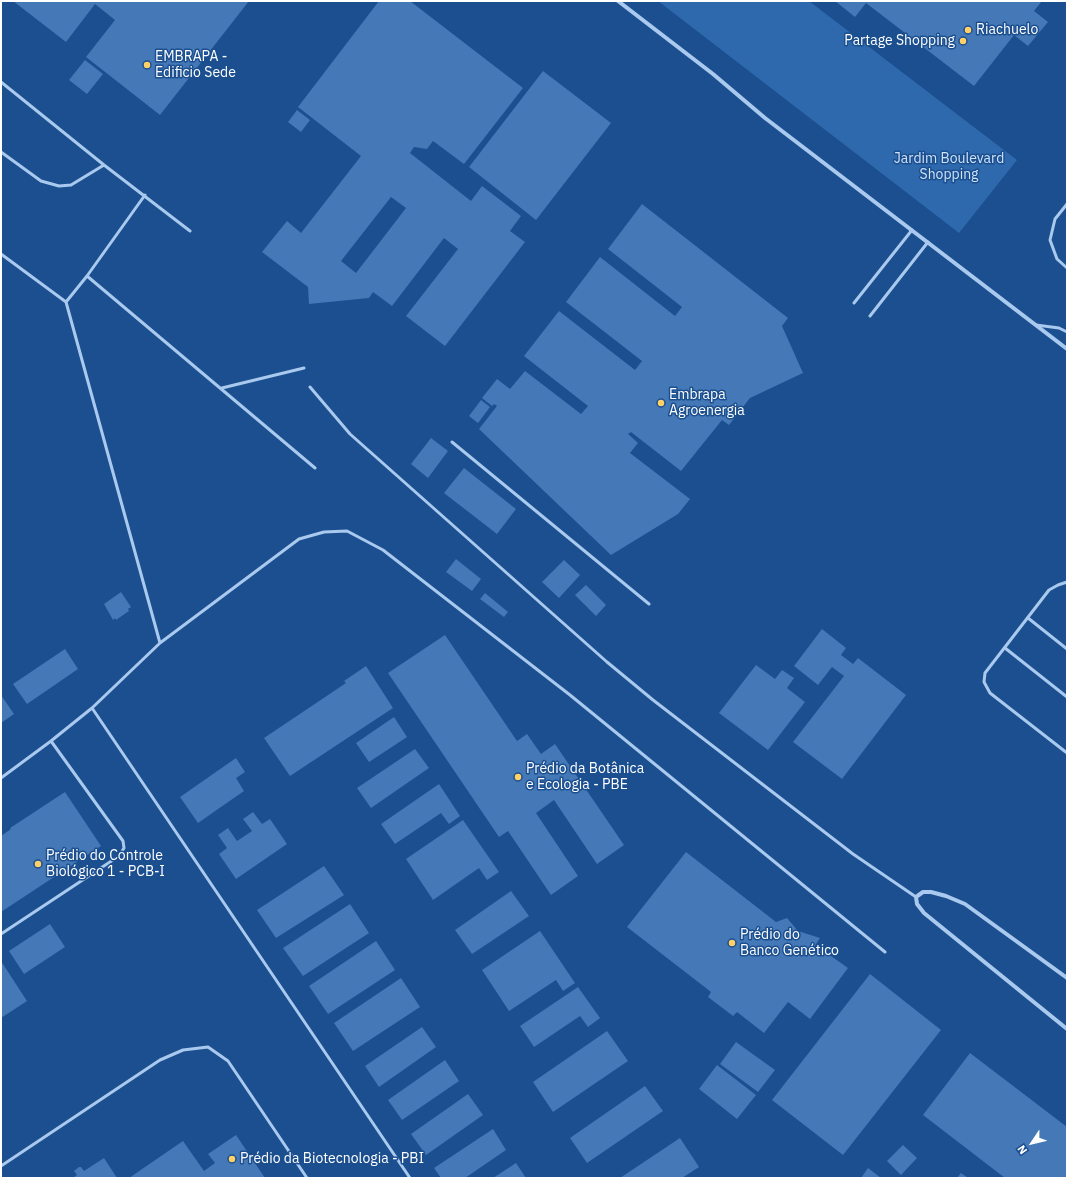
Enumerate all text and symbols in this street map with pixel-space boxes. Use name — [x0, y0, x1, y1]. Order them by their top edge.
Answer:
place label: Riachuelo — [976, 22, 1038, 38]
marker: Riachuelo — [963, 25, 973, 35]
place label: Partage Shopping — [844, 33, 955, 49]
marker: Partage Shopping — [958, 36, 968, 46]
place label: EMBRAPA - Edificio Sede — [155, 49, 236, 82]
marker: EMBRAPA - Edificio Sede — [142, 60, 152, 70]
park label: Jardim Boulevard Shopping — [894, 151, 1004, 184]
place label: Embrapa Agroenergia — [669, 387, 745, 420]
marker: Embrapa Agroenergia — [656, 398, 666, 408]
place label: Prédio da Botânica e Ecologia - PBE — [526, 761, 644, 794]
marker: Prédio da Botânica e Ecologia - PBE — [513, 772, 523, 782]
place label: Prédio do Controle Biológico 1 - PCB-I — [46, 848, 165, 880]
marker: Prédio do Controle Biológico 1 - PCB-I — [33, 859, 43, 869]
place label: Prédio do Banco Genético — [740, 927, 839, 960]
marker: Prédio do Banco Genético — [727, 938, 737, 948]
north arrow — [1012, 1123, 1052, 1163]
text: N — [1014, 1143, 1030, 1157]
place label: Prédio da Biotecnologia - PBI — [240, 1151, 424, 1167]
marker: Prédio da Biotecnologia - PBI — [227, 1154, 237, 1164]

